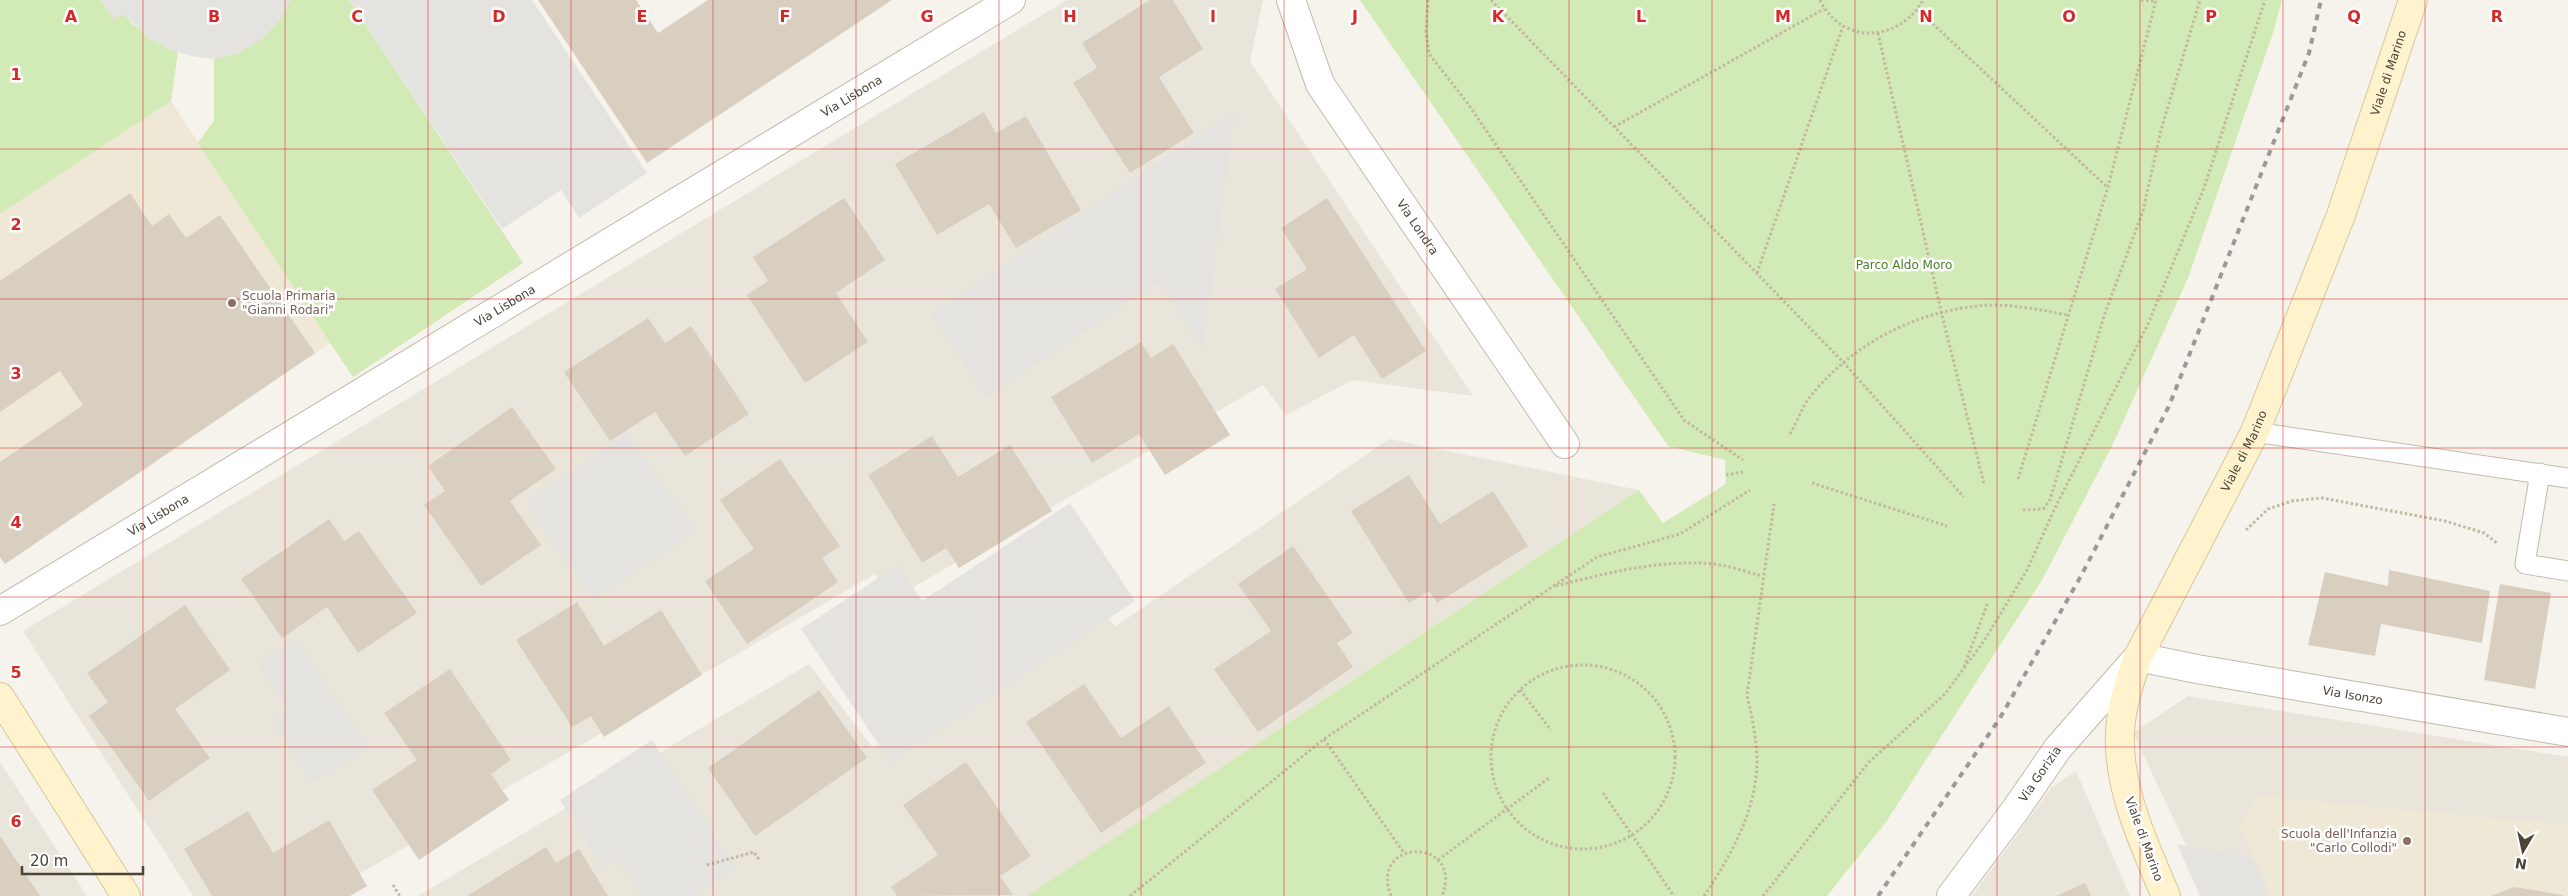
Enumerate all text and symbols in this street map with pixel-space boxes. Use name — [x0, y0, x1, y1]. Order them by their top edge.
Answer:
text: A — [65, 7, 78, 26]
text: B — [208, 7, 220, 26]
text: C — [351, 7, 363, 26]
text: D — [492, 7, 506, 26]
text: E — [637, 7, 647, 26]
text: F — [780, 7, 790, 26]
text: G — [920, 7, 934, 26]
text: H — [1063, 7, 1077, 26]
text: I — [1210, 7, 1216, 26]
text: J — [1351, 7, 1358, 26]
text: K — [1492, 7, 1505, 26]
text: L — [1636, 7, 1646, 26]
text: M — [1775, 7, 1791, 26]
text: N — [1919, 7, 1933, 26]
text: O — [2062, 7, 2076, 26]
text: P — [2205, 7, 2217, 26]
text: Q — [2347, 7, 2361, 26]
text: R — [2491, 7, 2503, 26]
street label: Viale di Marino — [2368, 29, 2409, 117]
text: 1 — [10, 65, 22, 84]
street label: Via Lisbona — [819, 73, 885, 120]
street label: Via Londra — [1394, 197, 1441, 257]
text: 2 — [10, 215, 22, 234]
park label: Parco Aldo Moro — [1856, 258, 1952, 272]
street label: Via Lisbona — [472, 282, 538, 330]
place label: Scuola Primaria "Gianni Rodari" — [242, 289, 336, 317]
marker: Scuola Primaria "Gianni Rodari" — [226, 297, 238, 309]
text: 3 — [10, 364, 22, 383]
street label: Viale di Marino — [2218, 408, 2270, 494]
street label: Via Lisbona — [125, 492, 191, 539]
text: 4 — [10, 513, 22, 532]
text: 5 — [10, 663, 22, 682]
street label: Via Isonzo — [2322, 683, 2384, 707]
street label: Via Gorizia — [2016, 744, 2064, 805]
street label: Viale di Marino — [2122, 795, 2166, 883]
text: 6 — [10, 812, 22, 831]
north arrow — [2498, 826, 2548, 876]
place label: Scuola dell'Infanzia "Carlo Collodi" — [2281, 827, 2397, 855]
marker: Scuola dell'Infanzia "Carlo Collodi" — [2401, 835, 2413, 847]
scale bar — [22, 844, 144, 876]
text: 20 m — [30, 852, 68, 870]
text: N — [2514, 855, 2528, 873]

